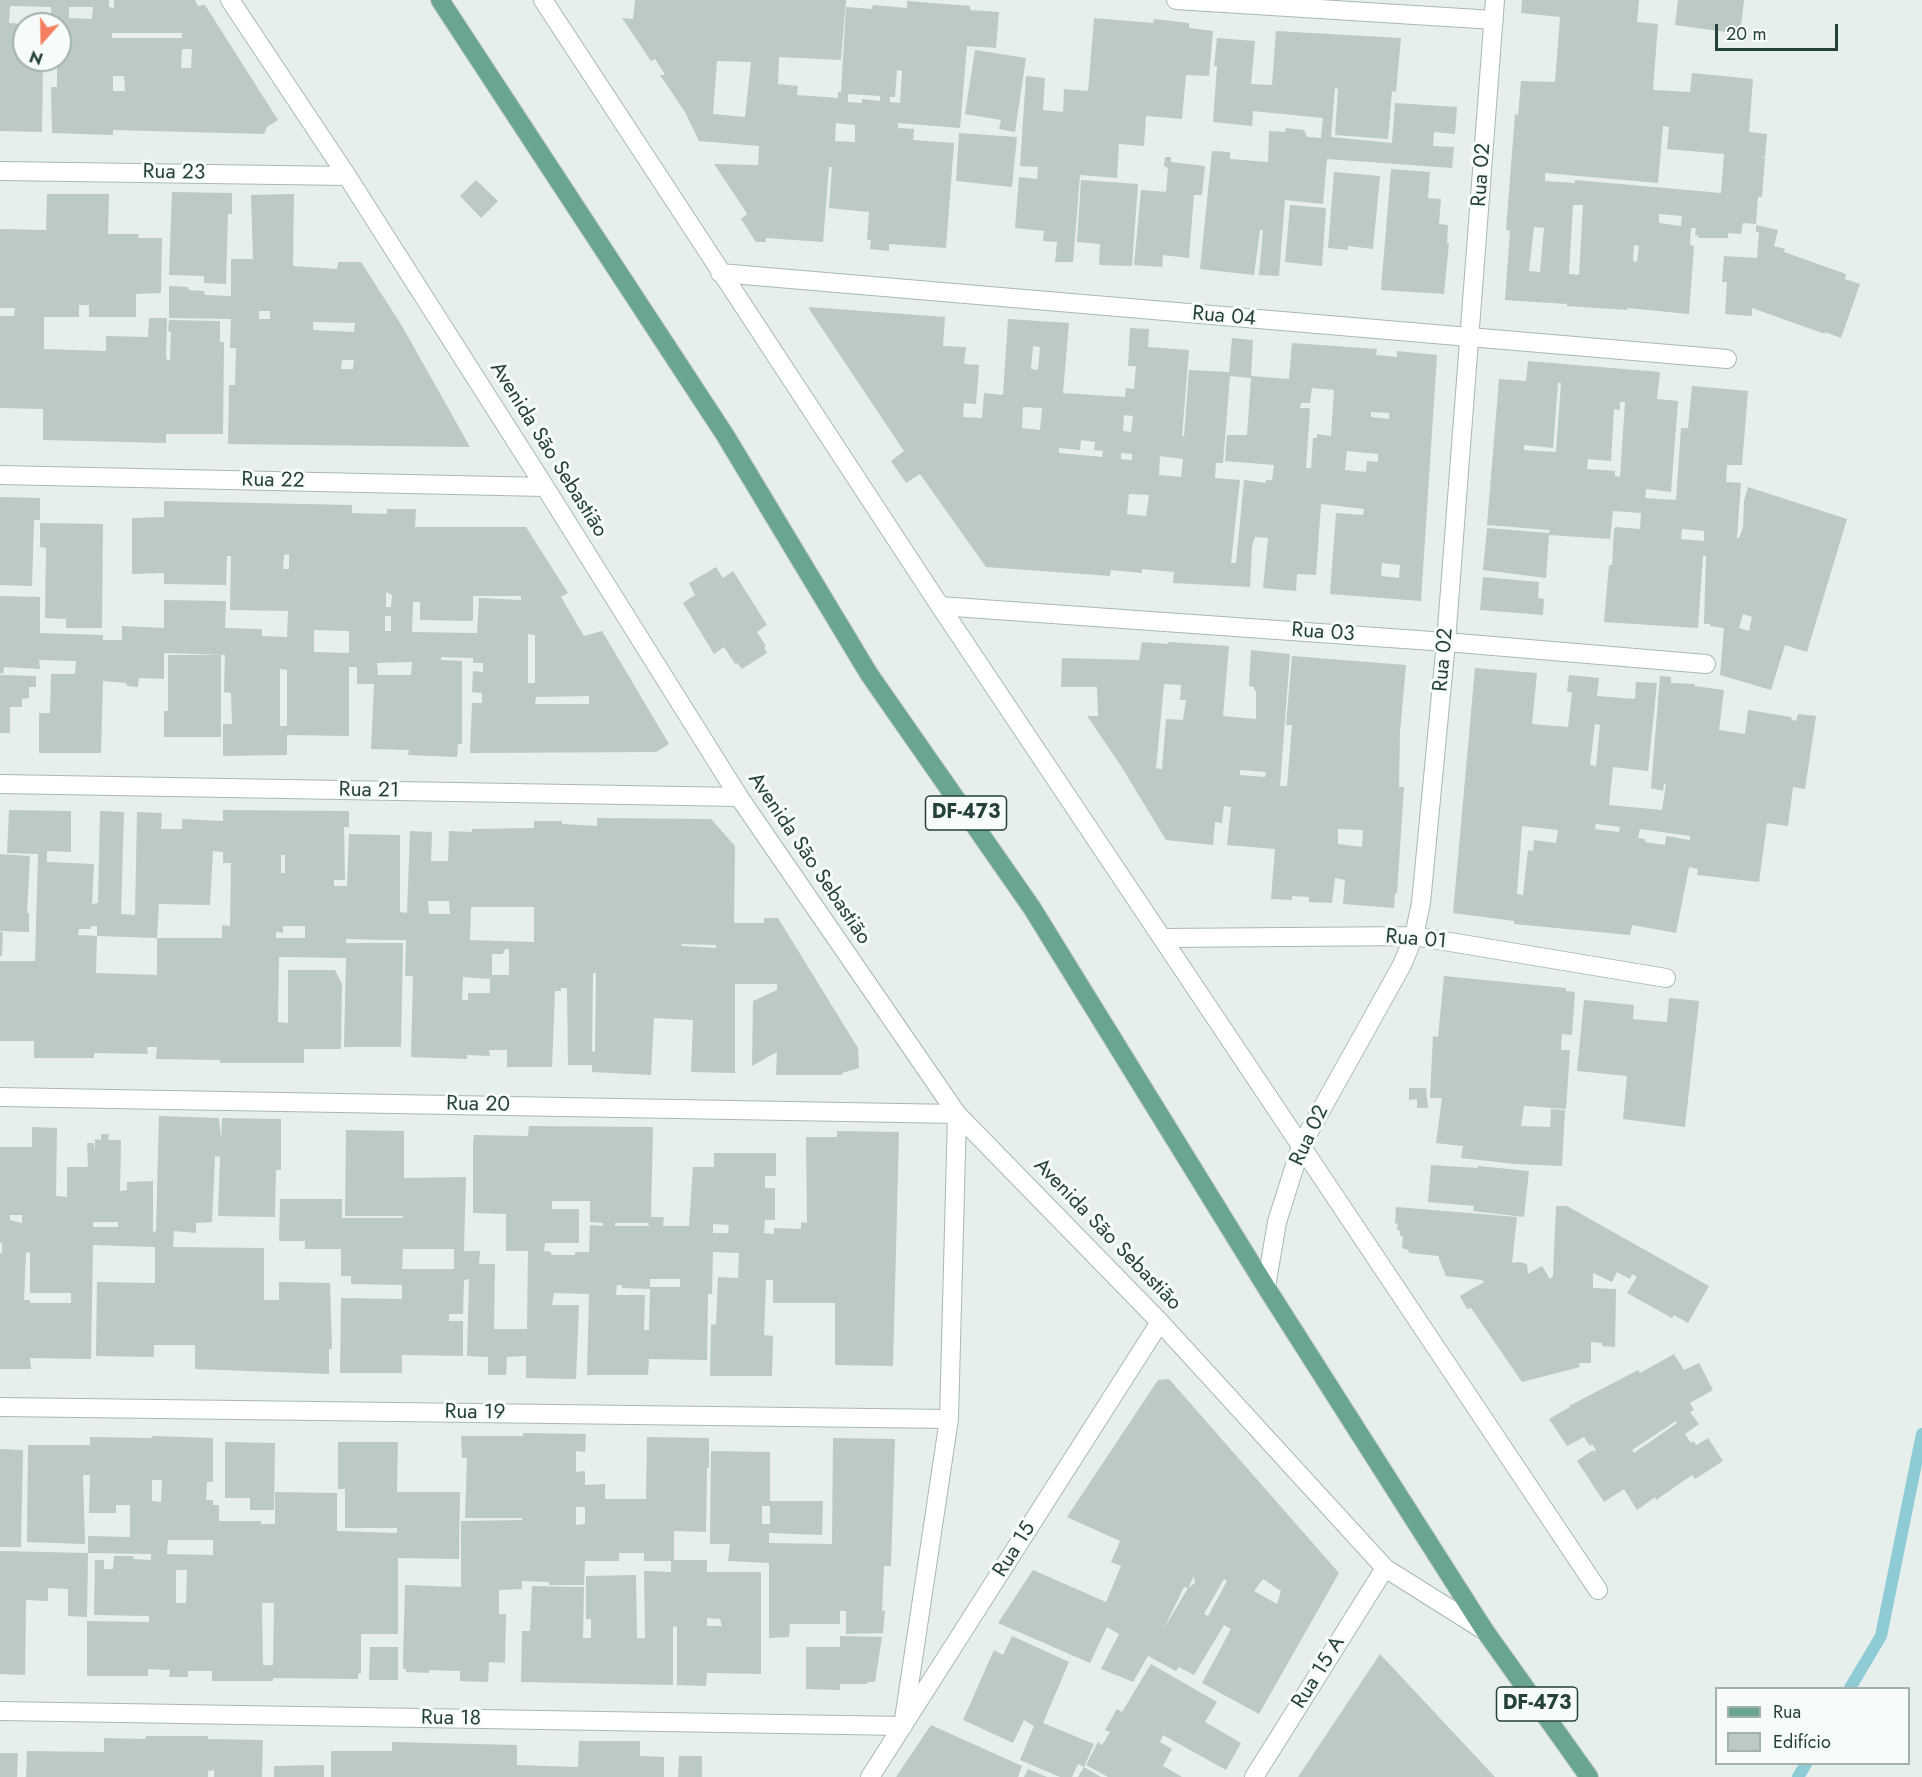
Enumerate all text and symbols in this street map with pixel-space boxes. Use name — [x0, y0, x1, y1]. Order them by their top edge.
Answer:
north arrow — [12, 12, 72, 72]
scale bar — [1718, 12, 1841, 50]
text: 20 m — [1726, 21, 1766, 47]
text: N — [26, 45, 46, 70]
street label: Rua 02 — [1467, 142, 1497, 208]
street label: Rua 23 — [142, 160, 206, 186]
street label: Rua 04 — [1191, 302, 1257, 332]
street label: Avenida São Sebastião — [484, 358, 612, 542]
street label: Rua 22 — [241, 468, 305, 494]
street label: Rua 03 — [1291, 618, 1355, 648]
street label: Rua 02 — [1429, 627, 1459, 693]
street label: Avenida São Sebastião — [742, 768, 876, 950]
street label: Rua 21 — [338, 778, 400, 804]
road number: DF-473 — [926, 796, 1006, 830]
street label: Rua 01 — [1384, 925, 1448, 955]
street label: Rua 20 — [446, 1092, 510, 1118]
street label: Rua 02 — [1285, 1102, 1335, 1170]
street label: Avenida São Sebastião — [1028, 1154, 1186, 1316]
street label: Rua 19 — [444, 1400, 506, 1426]
street label: Rua 15 — [988, 1518, 1042, 1582]
street label: Rua 15 A — [1287, 1632, 1351, 1714]
road number: DF-473 — [1496, 1687, 1578, 1721]
legend — [1715, 1687, 1910, 1765]
text: Rua — [1773, 1699, 1801, 1725]
street label: Rua 18 — [421, 1706, 481, 1732]
text: Edifício — [1773, 1729, 1831, 1755]

